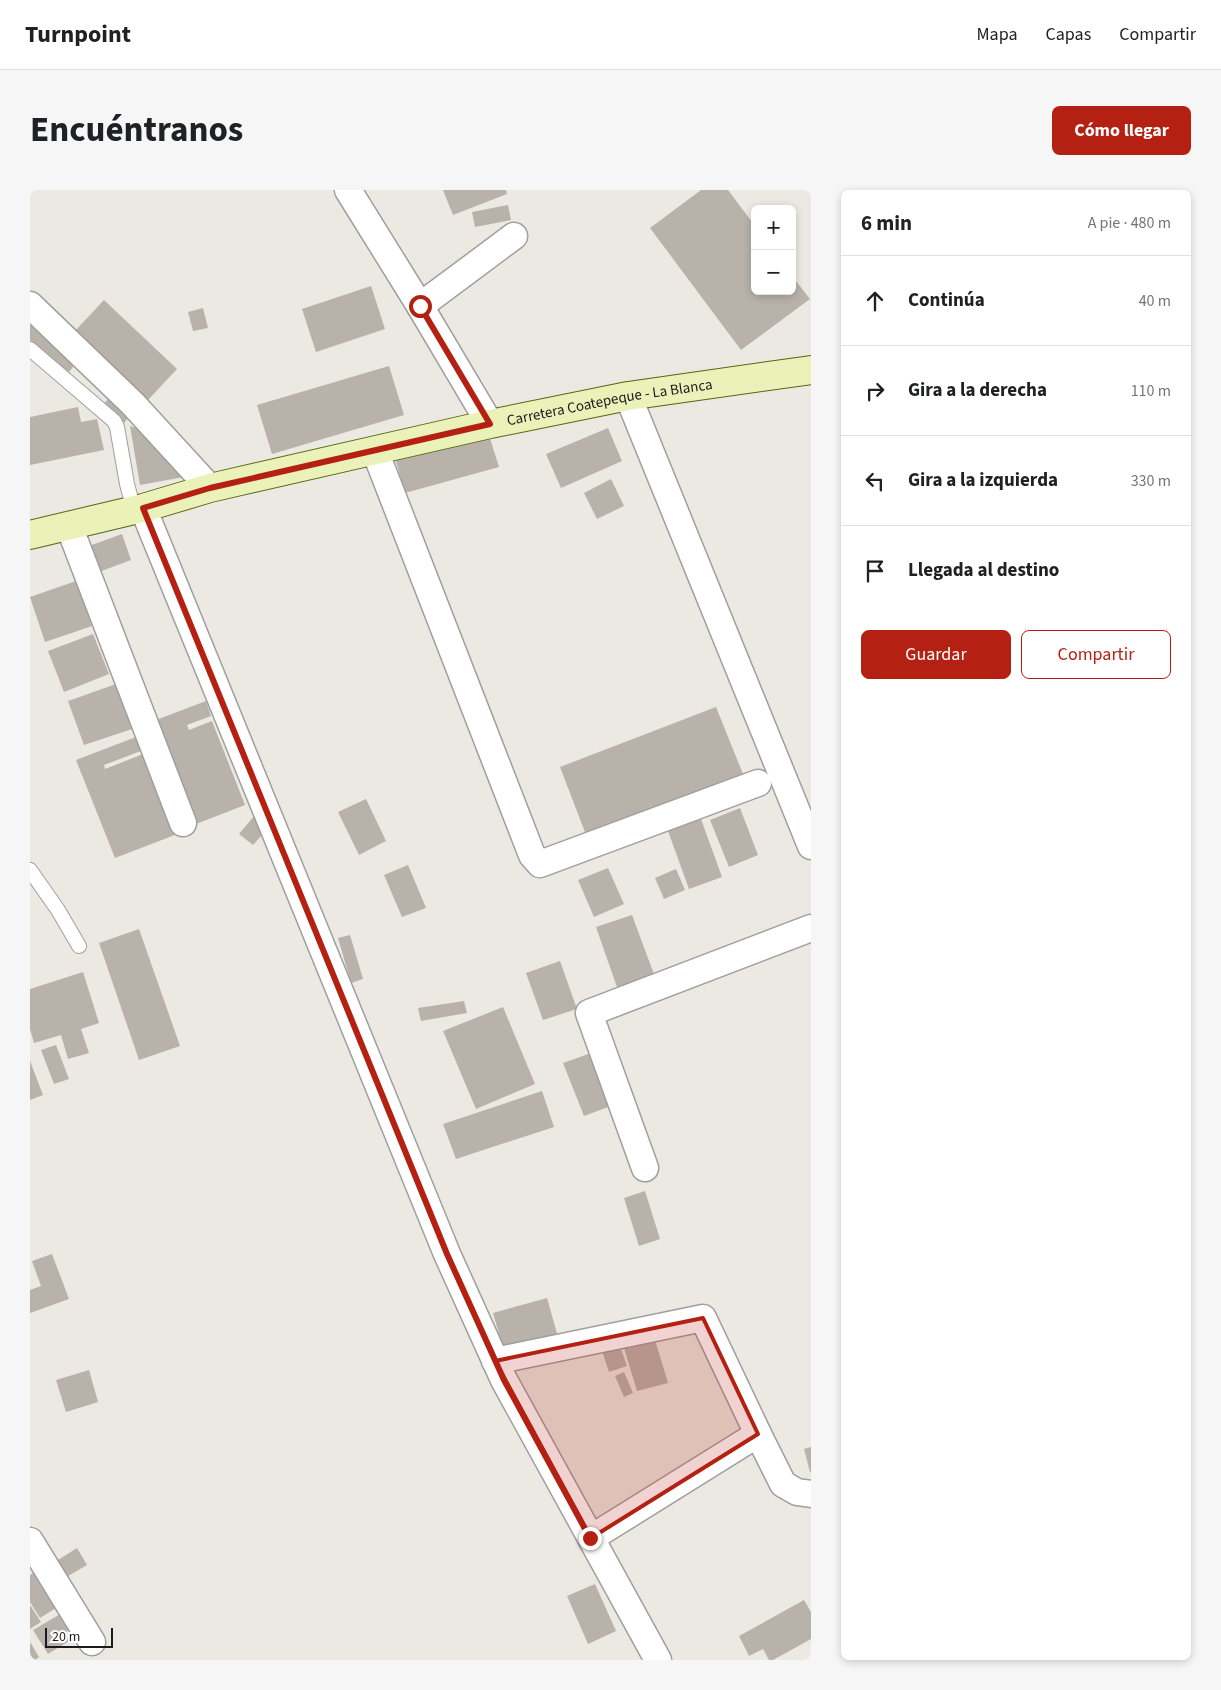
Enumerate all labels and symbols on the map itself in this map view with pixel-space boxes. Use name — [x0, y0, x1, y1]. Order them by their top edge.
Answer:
route start — [409, 295, 432, 318]
street label: Carretera Coatepeque - La Blanca — [505, 374, 714, 431]
route end — [579, 1527, 602, 1550]
scale bar — [45, 1625, 112, 1648]

